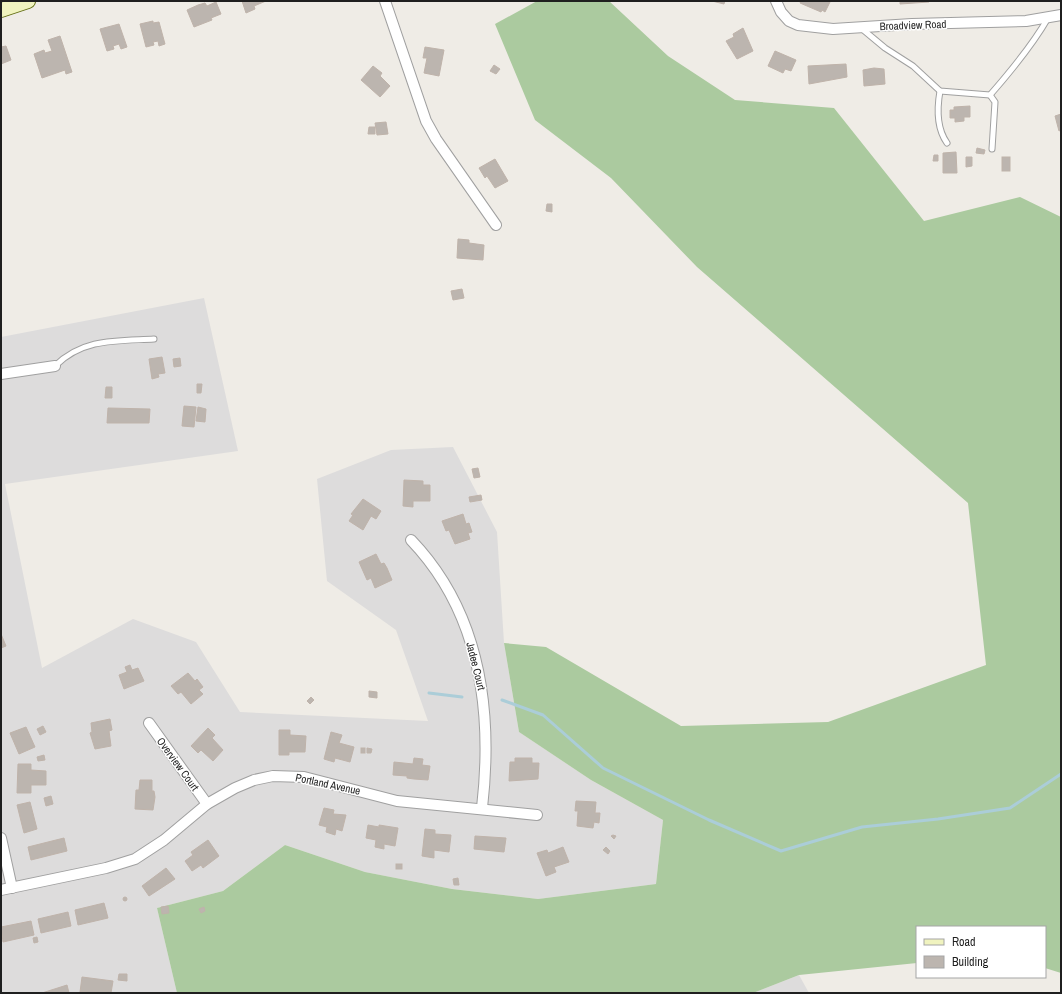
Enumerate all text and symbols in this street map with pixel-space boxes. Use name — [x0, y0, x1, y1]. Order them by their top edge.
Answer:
street label: Broadview Road — [879, 17, 947, 33]
street label: Jadee Court — [463, 640, 489, 692]
street label: Overview Court — [154, 735, 202, 794]
street label: Portland Avenue — [294, 770, 362, 798]
legend — [916, 926, 1046, 978]
text: Road — [952, 934, 976, 950]
text: Building — [952, 954, 989, 970]

